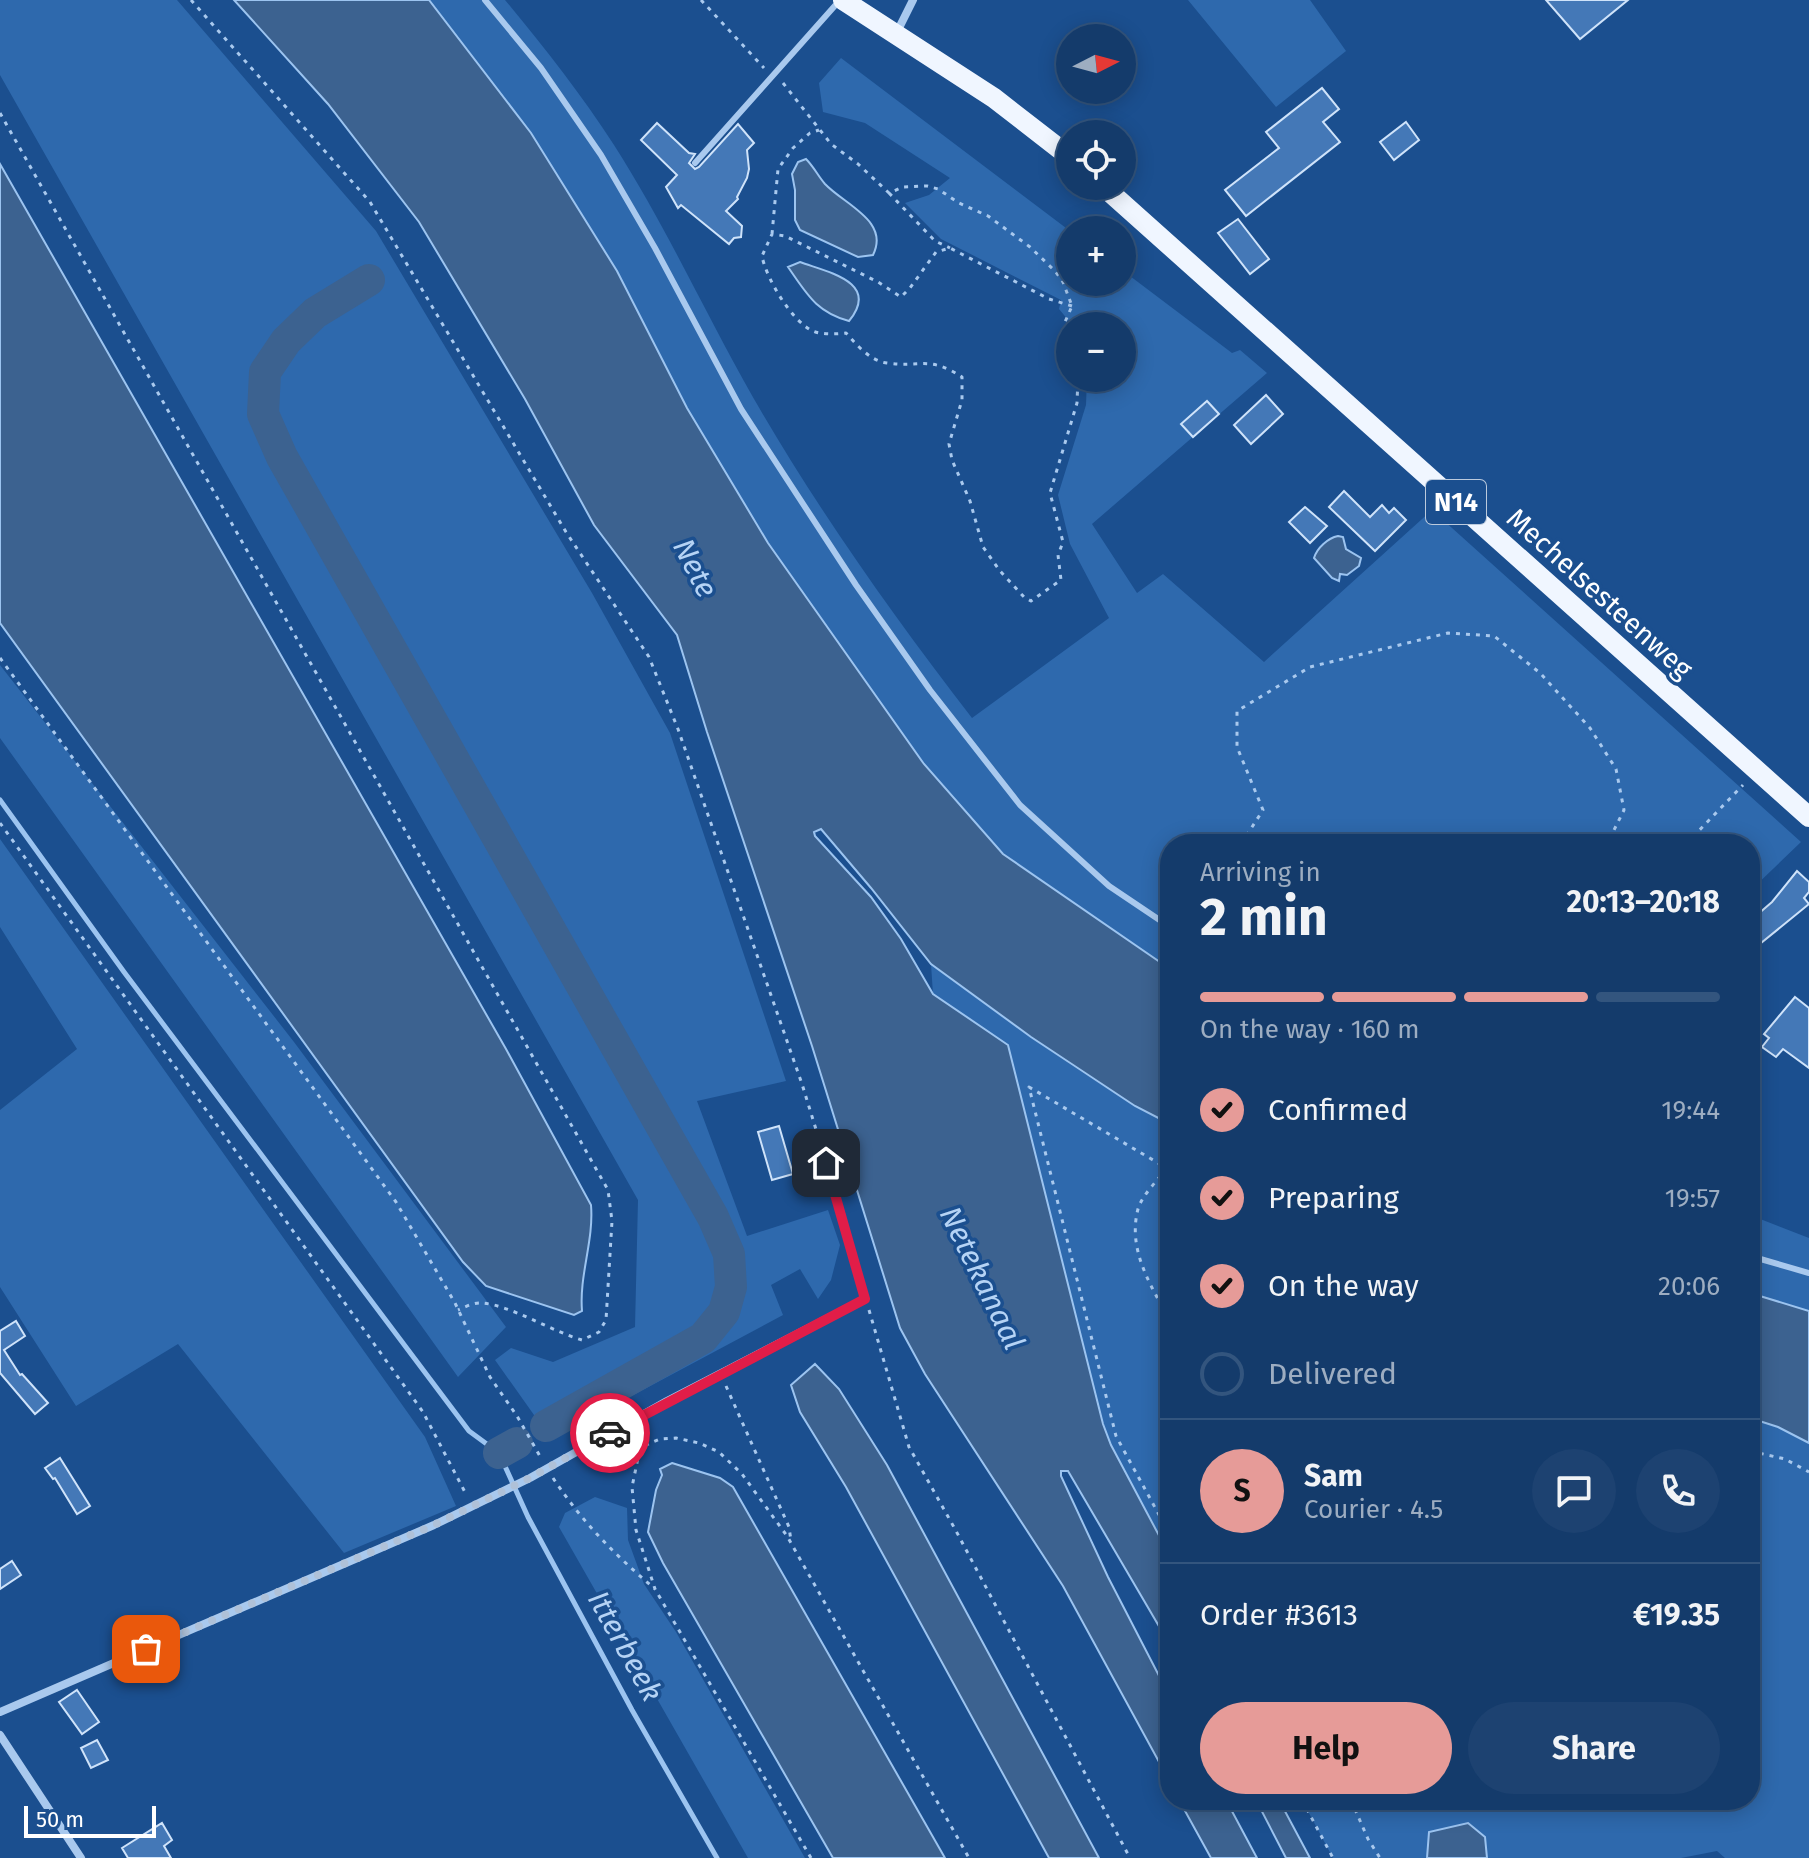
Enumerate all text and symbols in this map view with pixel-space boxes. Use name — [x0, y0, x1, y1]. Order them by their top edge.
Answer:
north arrow — [1056, 24, 1136, 104]
map controls — [1056, 24, 1136, 392]
button: locate — [1056, 120, 1136, 200]
button: + — [1056, 216, 1136, 296]
button: − — [1056, 312, 1136, 392]
road number: N14 — [1426, 480, 1486, 524]
street label: Mechelsesteenweg — [1500, 501, 1700, 686]
water label: Nete — [665, 532, 725, 604]
text: Arriving in — [1200, 857, 1321, 888]
text: 20:13–20:18 — [1566, 884, 1720, 920]
text: 2 min — [1200, 886, 1328, 949]
text: On the way · 160 m — [1200, 1014, 1420, 1045]
icon: check — [1200, 1088, 1244, 1132]
text: Confirmed — [1268, 1092, 1408, 1128]
text: 19:44 — [1661, 1095, 1720, 1126]
pin — [792, 1129, 860, 1197]
icon: home — [804, 1141, 848, 1185]
icon: check — [1200, 1176, 1244, 1220]
text: Preparing — [1268, 1180, 1399, 1216]
text: 19:57 — [1665, 1183, 1720, 1214]
water label: Netekanaal — [932, 1200, 1032, 1356]
icon: check — [1200, 1264, 1244, 1308]
text: On the way — [1268, 1268, 1419, 1304]
text: 20:06 — [1658, 1271, 1720, 1302]
text: Delivered — [1268, 1356, 1397, 1392]
courier — [570, 1393, 650, 1473]
icon: car — [588, 1411, 632, 1455]
button: chat — [1532, 1449, 1616, 1533]
button: phone — [1636, 1449, 1720, 1533]
text: Sam — [1304, 1458, 1363, 1494]
text: S — [1233, 1473, 1251, 1509]
text: Courier · 4.5 — [1304, 1494, 1443, 1525]
water label: Itterbeek — [580, 1584, 670, 1708]
text: Order #3613 — [1200, 1597, 1358, 1633]
text: €19.35 — [1633, 1597, 1720, 1633]
pin — [112, 1615, 180, 1683]
icon: bag — [124, 1627, 168, 1671]
button: Help — [1200, 1702, 1452, 1794]
button: Share — [1468, 1702, 1720, 1794]
scale bar — [24, 1802, 156, 1838]
text: 50 m — [36, 1806, 84, 1833]

